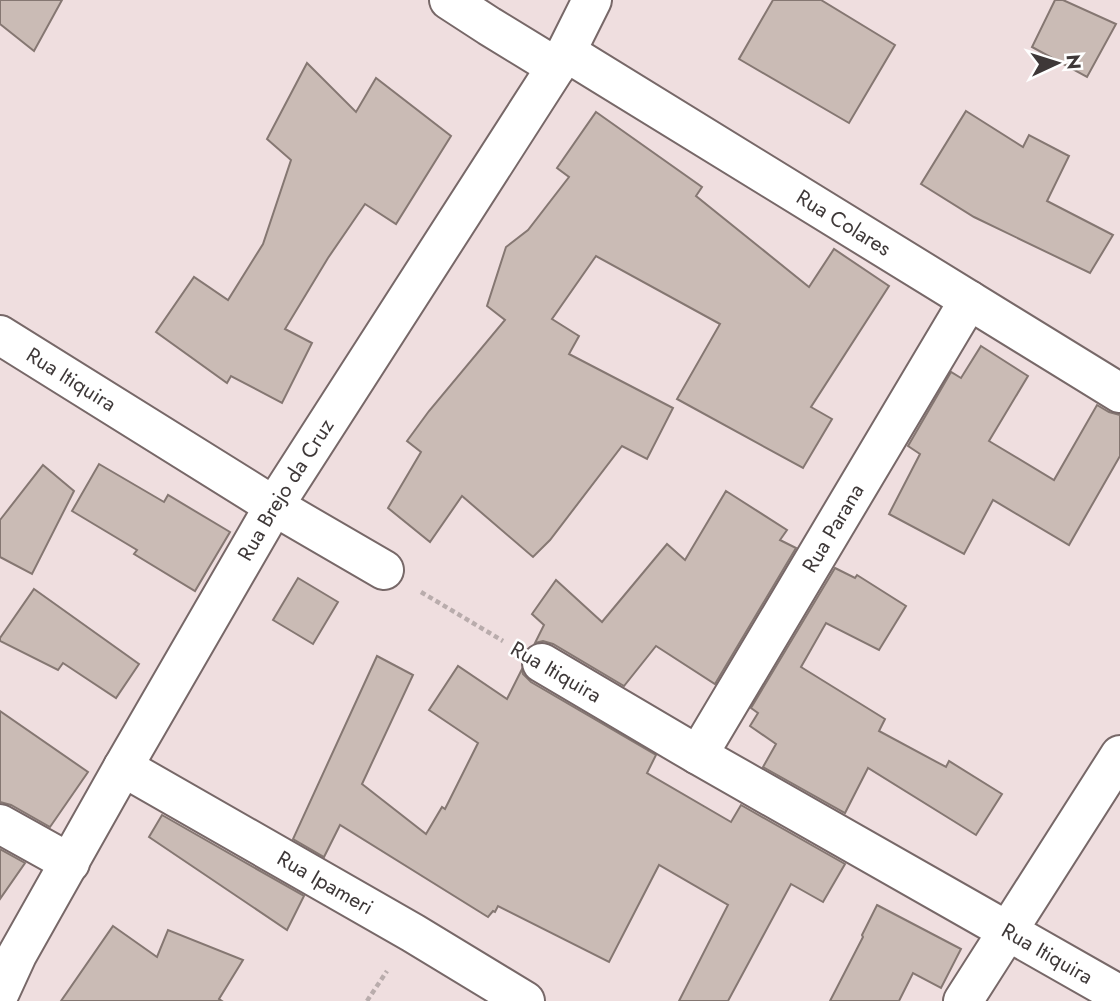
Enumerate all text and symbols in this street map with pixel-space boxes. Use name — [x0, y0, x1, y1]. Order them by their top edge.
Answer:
north arrow — [1022, 28, 1092, 98]
text: N — [1059, 53, 1087, 70]
street label: Rua Colares — [791, 182, 897, 263]
street label: Rua Itiquira — [21, 340, 122, 419]
street label: Rua Brejo da Cruz — [230, 413, 341, 567]
street label: Rua Parana — [795, 478, 871, 578]
street label: Rua Itiquira — [505, 634, 607, 710]
street label: Rua Ipameri — [272, 843, 379, 922]
street label: Rua Itiquira — [996, 916, 1099, 992]

